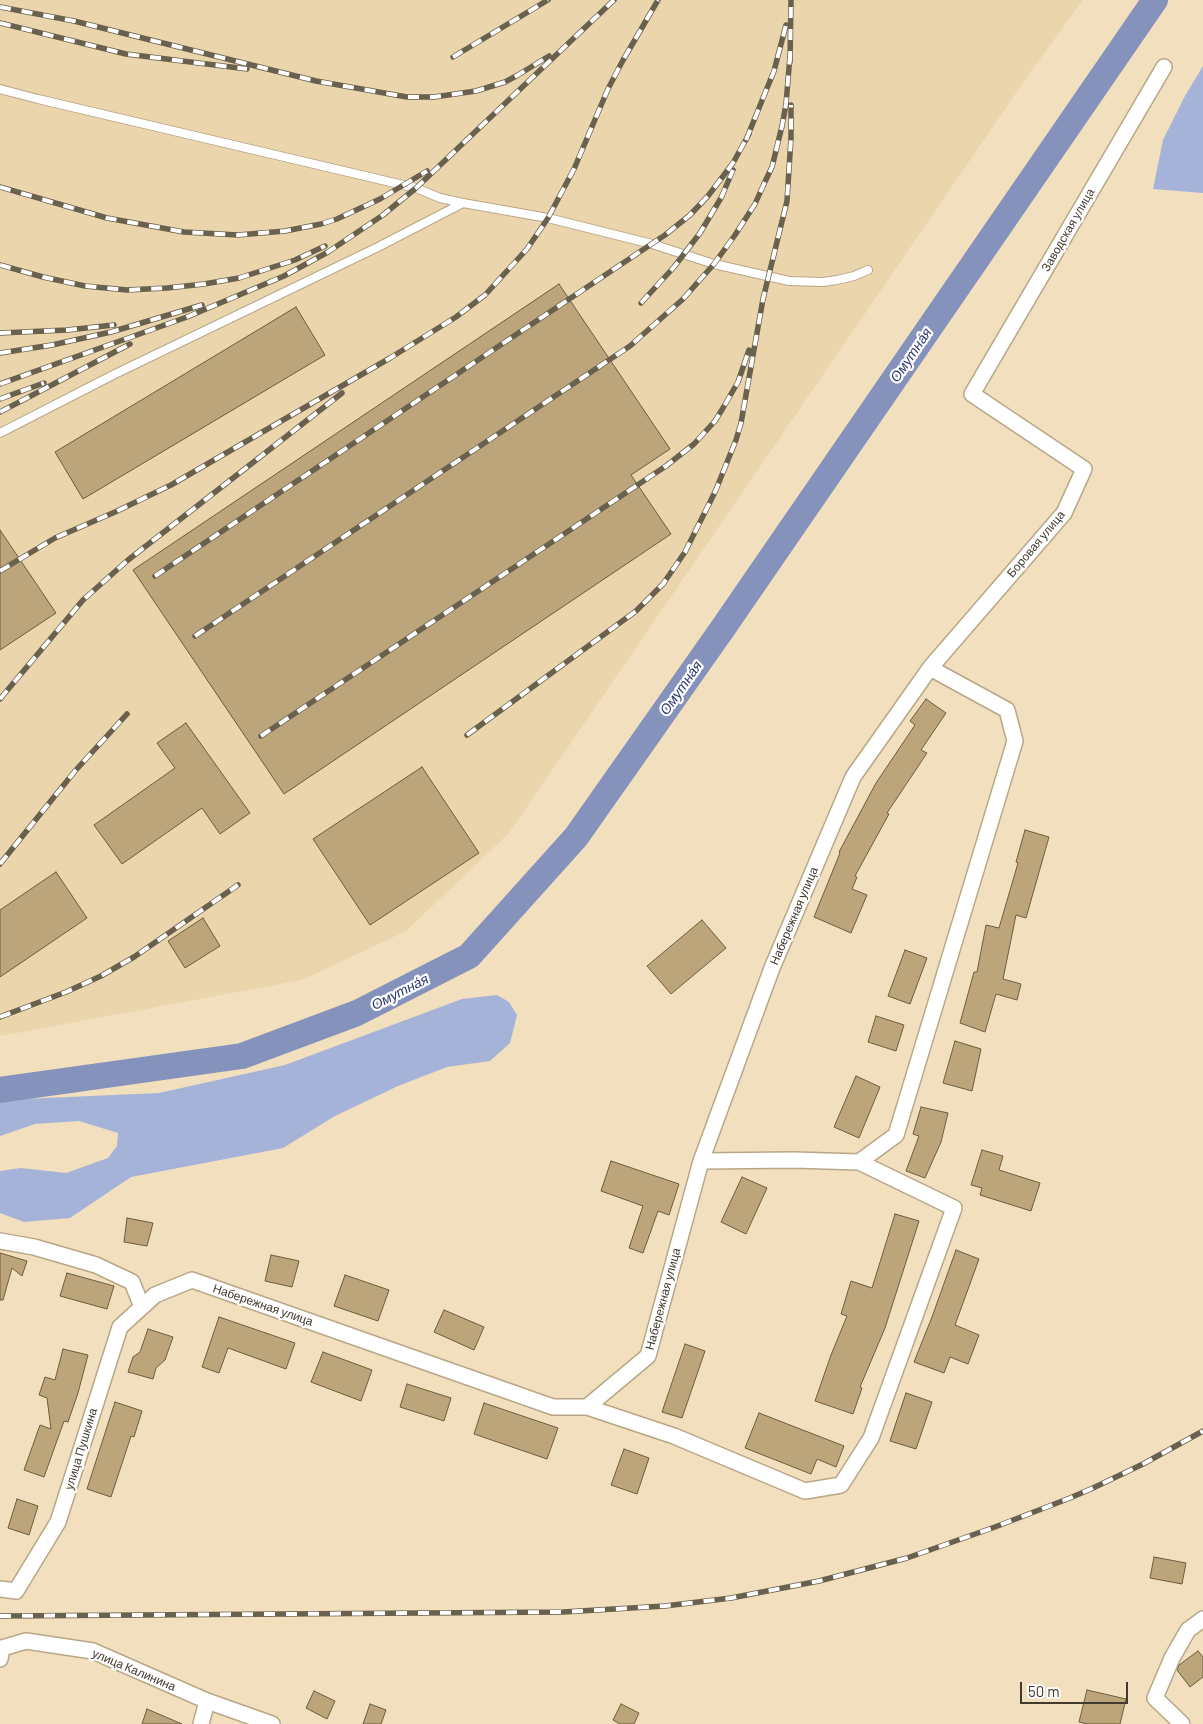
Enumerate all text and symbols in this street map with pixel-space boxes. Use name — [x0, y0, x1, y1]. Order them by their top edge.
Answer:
street label: Заводская улица — [1038, 186, 1098, 274]
water label: Омутна́я — [887, 325, 935, 385]
street label: Боровая улица — [1004, 508, 1068, 580]
water label: Омутна́я — [656, 658, 706, 718]
street label: Набережная улица — [767, 865, 821, 967]
water label: Омутна́я — [369, 970, 431, 1014]
street label: Набережная улица — [642, 1246, 684, 1352]
street label: Набережная улица — [211, 1281, 315, 1329]
street label: улица Пушкина — [62, 1406, 100, 1492]
street label: улица Калинина — [90, 1646, 178, 1694]
scale bar — [1023, 1672, 1130, 1704]
text: 50 m — [1028, 1682, 1060, 1700]

